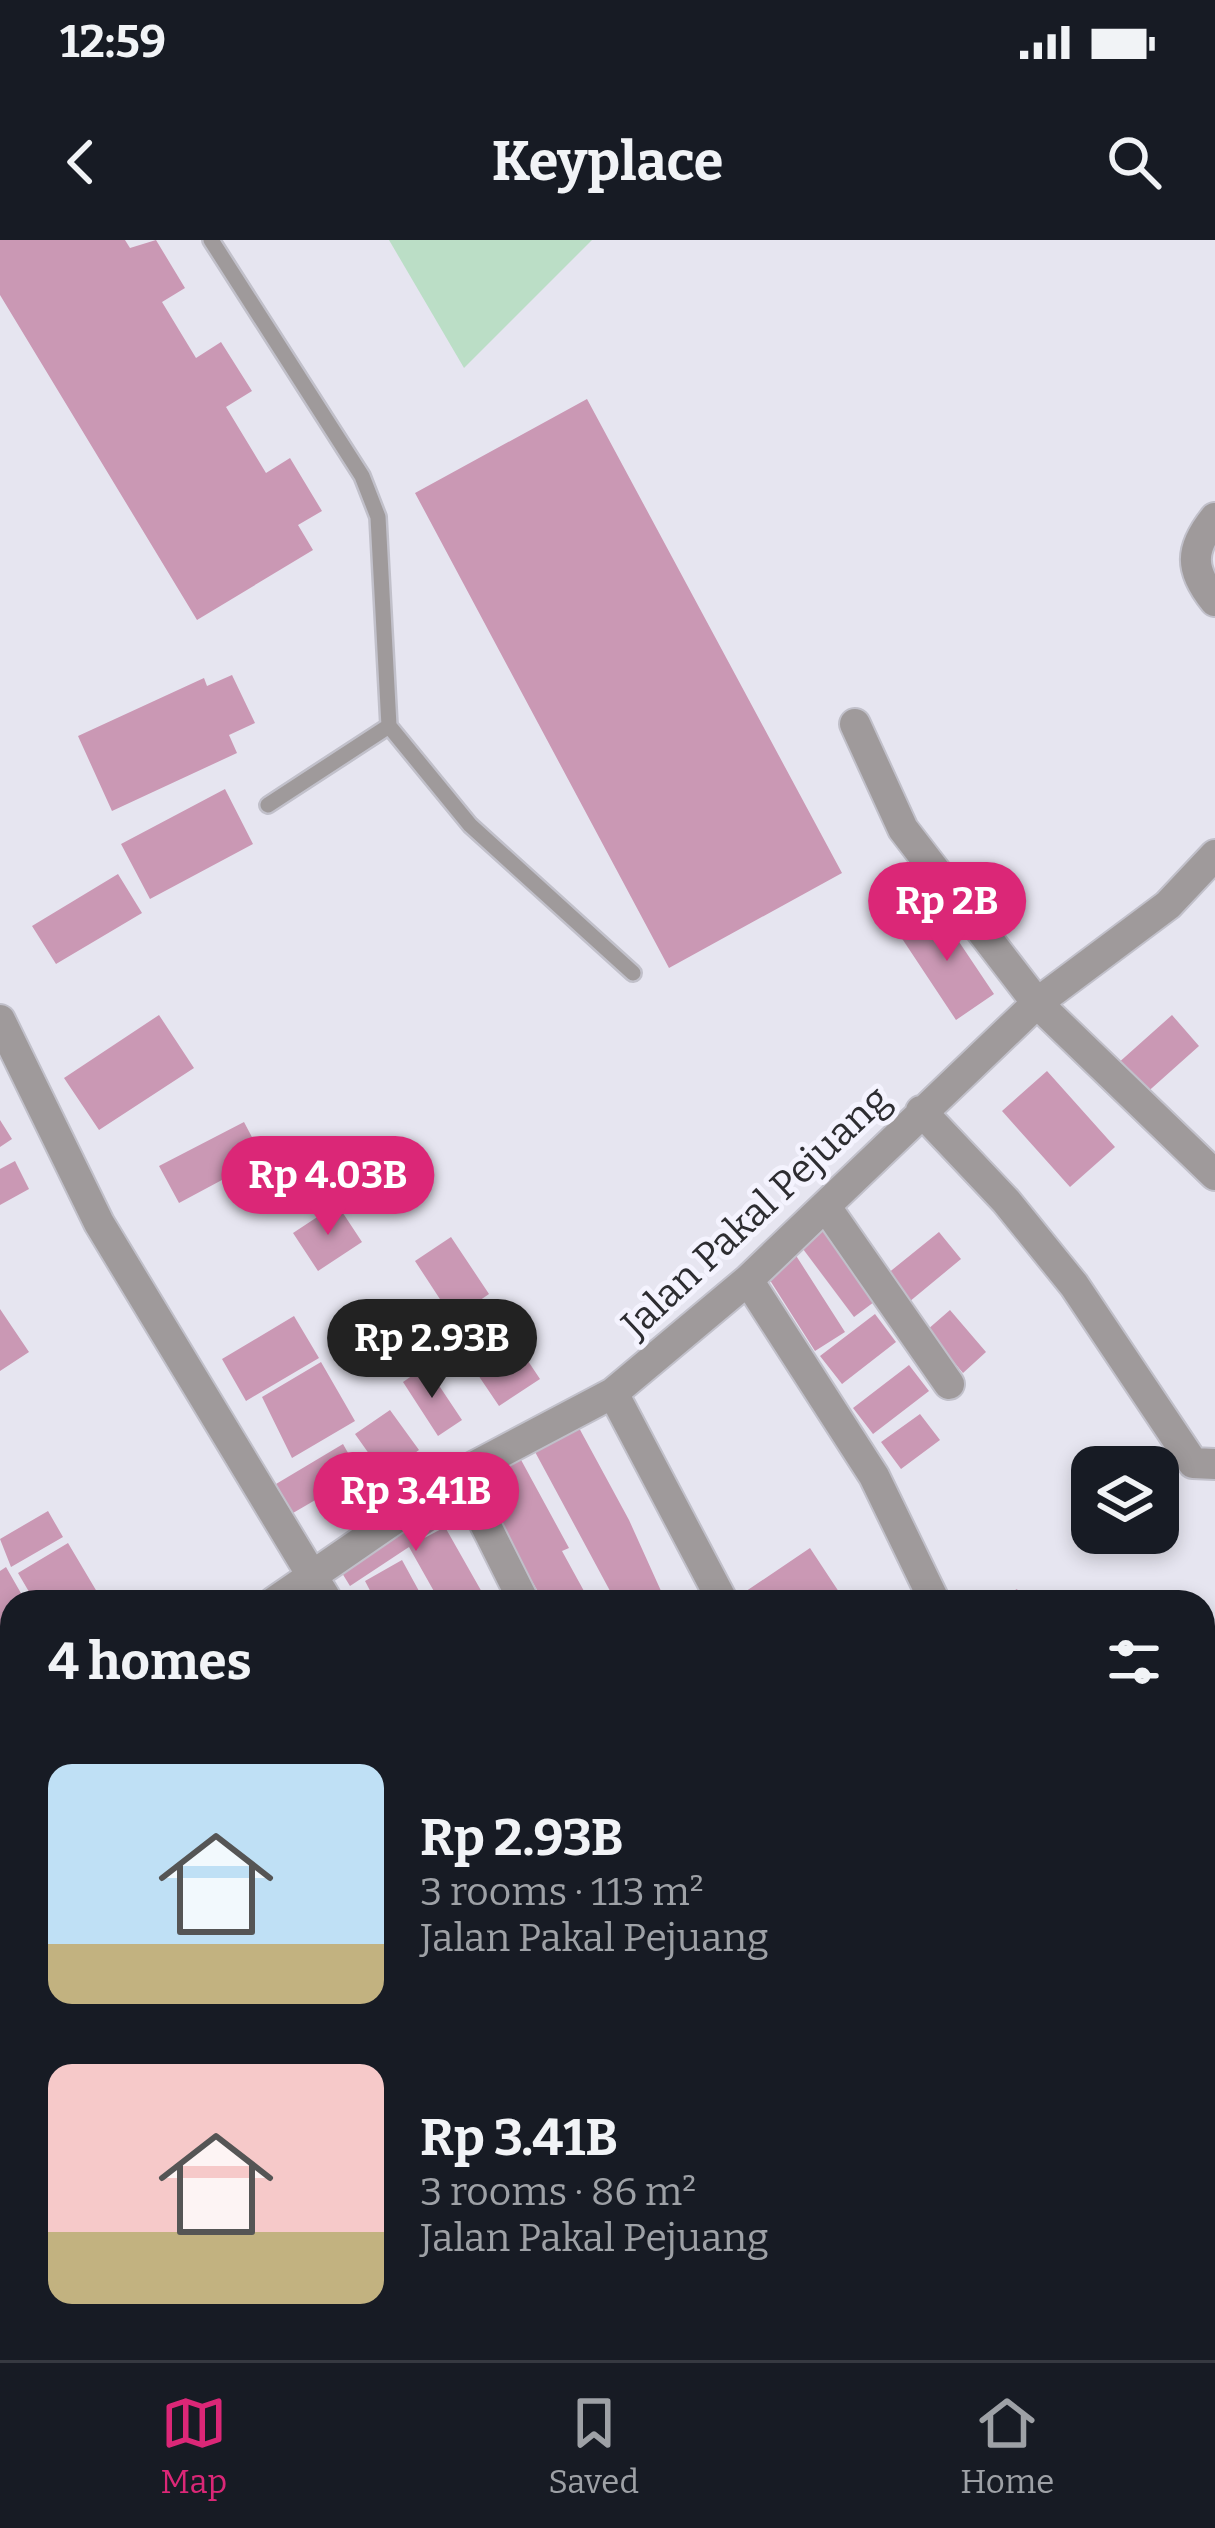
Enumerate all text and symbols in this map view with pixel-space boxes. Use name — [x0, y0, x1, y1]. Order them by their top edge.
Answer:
text: 12:59 — [60, 15, 166, 69]
icon: back — [48, 129, 114, 195]
icon: search — [1101, 129, 1167, 195]
text: Keyplace — [492, 130, 723, 194]
pin: Rp 2B — [863, 862, 1031, 964]
text: Rp 2B — [895, 878, 999, 924]
street label: Jalan Pakal Pejuang — [612, 1076, 899, 1348]
pin: Rp 4.03B — [204, 1136, 452, 1238]
text: Rp 4.03B — [248, 1152, 408, 1198]
pin: Rp 2.93B — [308, 1299, 556, 1401]
text: Rp 2.93B — [354, 1315, 510, 1361]
map controls — [1071, 1446, 1179, 1554]
button: layers — [1071, 1446, 1179, 1554]
pin: Rp 3.41B — [292, 1452, 540, 1554]
text: Rp 3.41B — [340, 1468, 492, 1514]
icon: filters — [1101, 1629, 1167, 1695]
text: 4 homes — [48, 1631, 252, 1693]
text: Rp 2.93B — [420, 1807, 624, 1869]
icon: home — [144, 1812, 288, 1956]
text: 3 rooms · 113 m² — [420, 1869, 704, 1915]
text: Jalan Pakal Pejuang — [420, 1915, 769, 1961]
text: Rp 3.41B — [420, 2107, 618, 2169]
icon: home — [144, 2112, 288, 2256]
text: 3 rooms · 86 m² — [420, 2169, 696, 2215]
text: Jalan Pakal Pejuang — [420, 2215, 769, 2261]
tab: Map — [161, 2390, 227, 2502]
tab: Saved — [548, 2390, 639, 2502]
tab: Home — [960, 2390, 1054, 2502]

